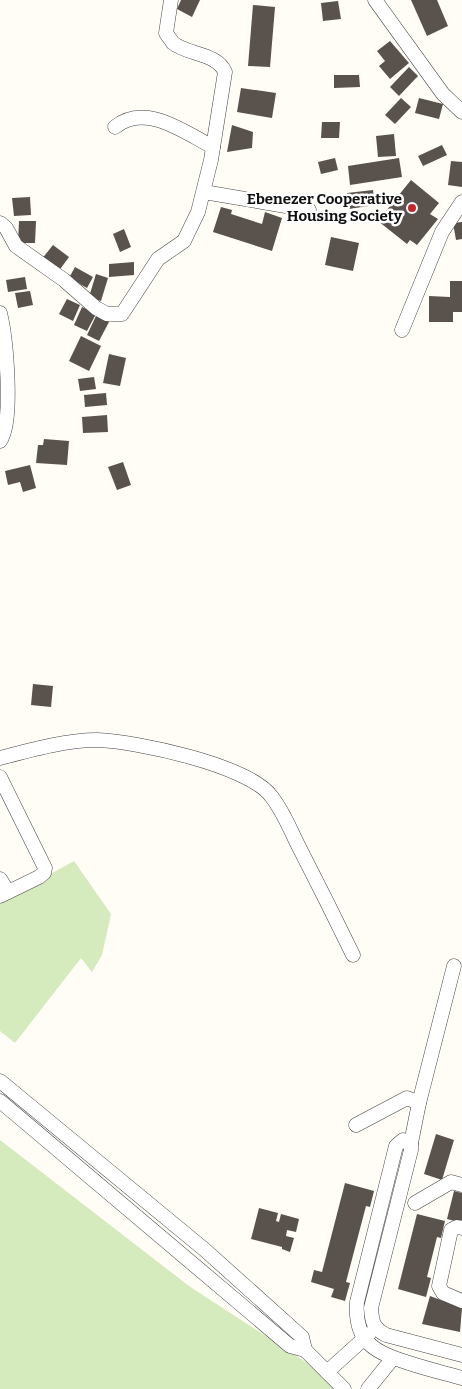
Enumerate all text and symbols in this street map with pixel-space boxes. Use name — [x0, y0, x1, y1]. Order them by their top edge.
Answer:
place label: Ebenezer Cooperative Housing Society — [247, 190, 403, 225]
marker: Ebenezer Cooperative Housing Society — [406, 202, 418, 214]

